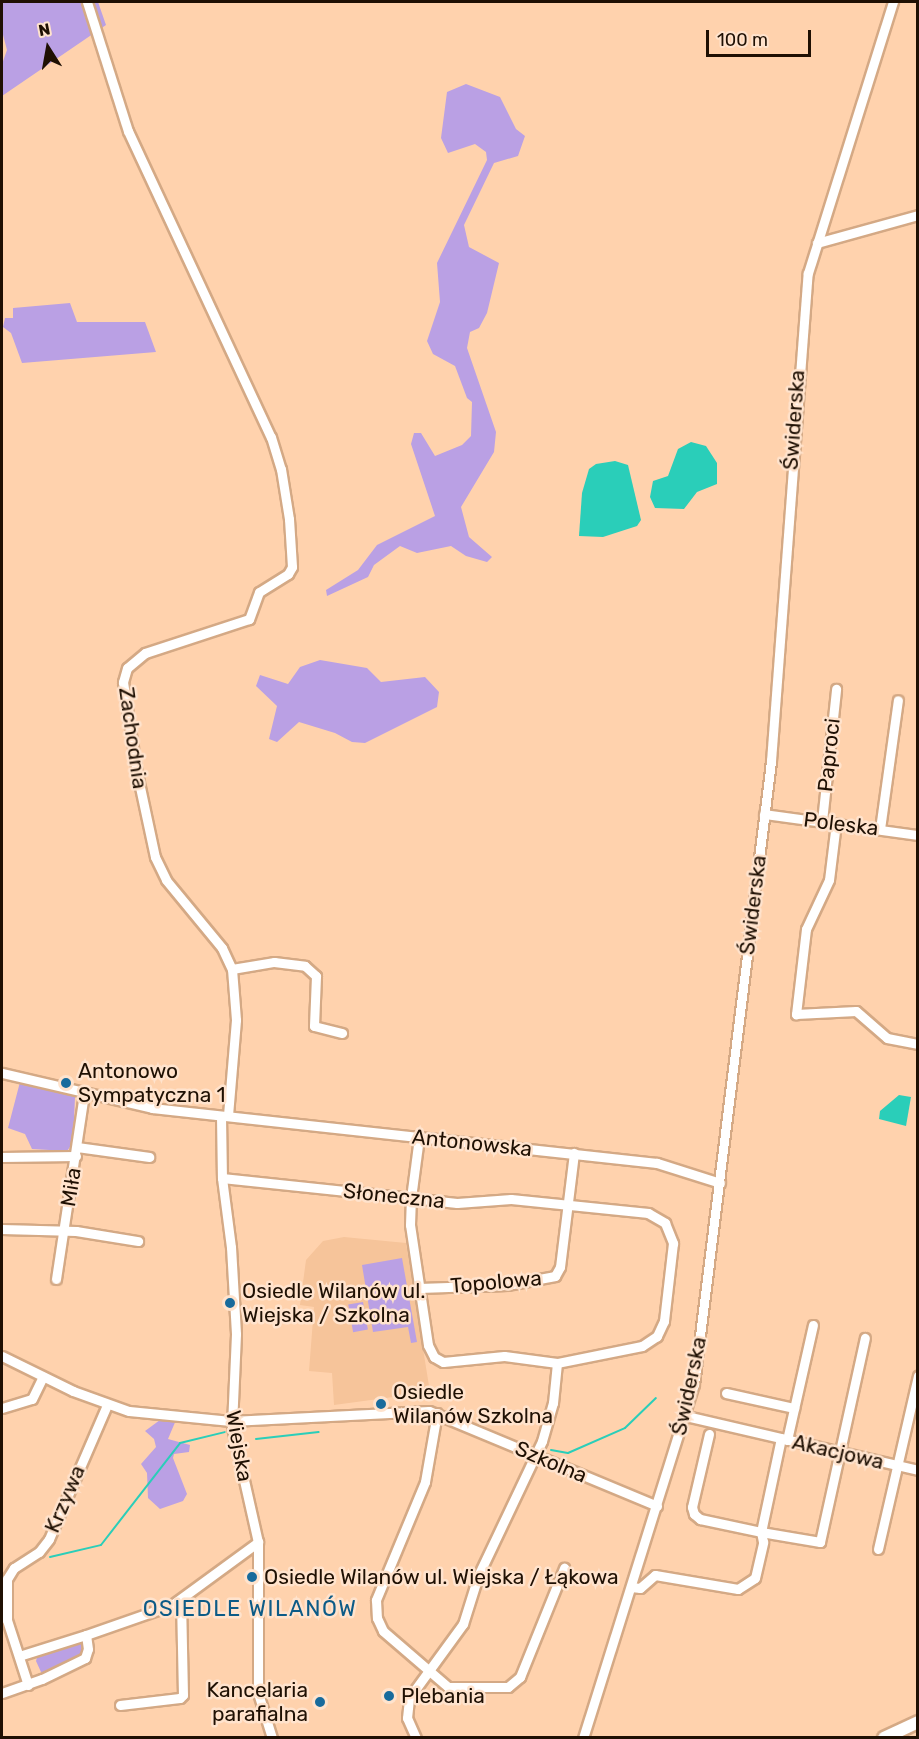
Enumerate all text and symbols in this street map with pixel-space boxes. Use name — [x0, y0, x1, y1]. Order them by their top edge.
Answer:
north arrow — [18, 18, 78, 78]
scale bar — [709, 18, 814, 56]
text: N — [37, 19, 52, 40]
text: 100 m — [717, 29, 768, 51]
street label: Świderska — [778, 369, 810, 471]
street label: Zachodnia — [113, 685, 153, 791]
street label: Paproci — [813, 717, 845, 793]
street label: Poleska — [802, 807, 880, 841]
street label: Świderska — [734, 854, 772, 956]
place label: Antonowo Sympatyczna 1 — [78, 1058, 225, 1108]
marker: Antonowo Sympatyczna 1 — [59, 1076, 73, 1090]
street label: Antonowska — [411, 1124, 533, 1162]
street label: Miła — [55, 1166, 87, 1208]
street label: Słoneczna — [342, 1178, 446, 1214]
street label: Topolowa — [449, 1265, 543, 1299]
place label: Osiedle Wilanów ul. Wiejska / Szkolna — [242, 1278, 426, 1328]
marker: Osiedle Wilanów ul. Wiejska / Szkolna — [223, 1296, 237, 1310]
street label: Świderska — [666, 1334, 712, 1438]
place label: Osiedle Wilanów Szkolna — [393, 1379, 554, 1429]
marker: Osiedle Wilanów Szkolna — [374, 1397, 388, 1411]
street label: Wiejska — [220, 1408, 258, 1484]
street label: Akacjowa — [790, 1429, 886, 1475]
street label: Szkolna — [511, 1436, 591, 1488]
street label: Krzywa — [40, 1461, 90, 1537]
place label: Osiedle Wilanów ul. Wiejska / Łąkowa — [264, 1564, 620, 1590]
marker: Osiedle Wilanów ul. Wiejska / Łąkowa — [245, 1570, 259, 1584]
district label: OSIEDLE WILANÓW — [142, 1596, 358, 1622]
place label: Kancelaria parafialna — [207, 1677, 308, 1727]
place label: Plebania — [401, 1683, 485, 1709]
marker: Plebania — [382, 1689, 396, 1703]
marker: Kancelaria parafialna — [313, 1695, 327, 1709]

